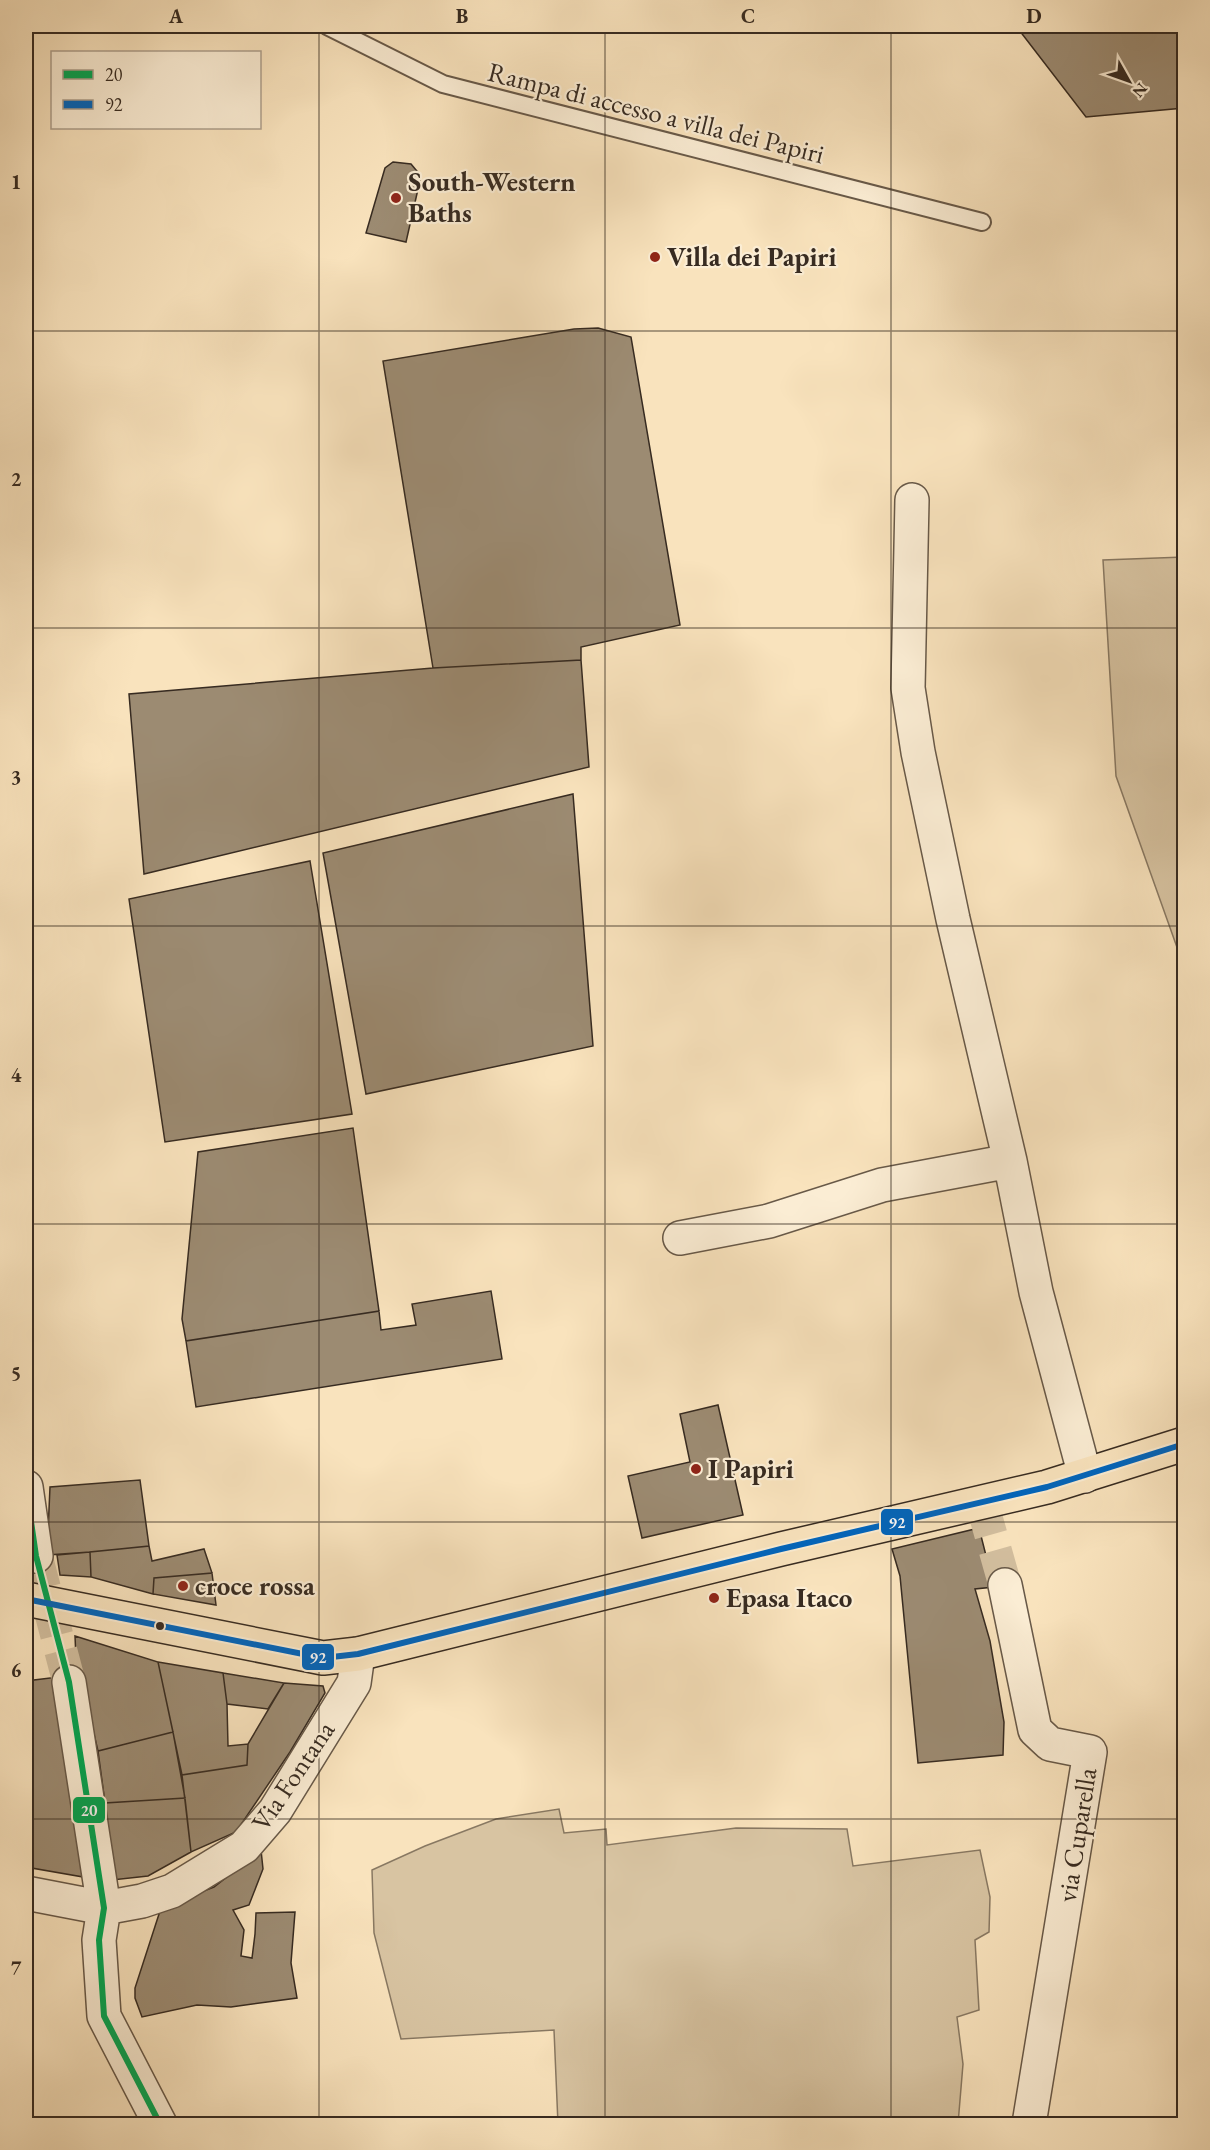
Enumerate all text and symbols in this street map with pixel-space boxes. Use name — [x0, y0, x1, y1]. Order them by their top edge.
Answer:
text: A — [168, 3, 184, 29]
text: B — [456, 3, 468, 29]
text: C — [741, 3, 755, 29]
text: D — [1026, 3, 1042, 29]
legend — [51, 51, 261, 129]
north arrow — [1099, 51, 1159, 111]
street label: Rampa di accesso a villa dei Papiri — [484, 54, 828, 171]
text: 20 — [105, 63, 123, 86]
text: N — [1128, 79, 1152, 102]
text: 92 — [105, 93, 123, 116]
place label: South-Western Baths — [408, 164, 576, 230]
text: 1 — [11, 169, 21, 195]
marker: South-Western Baths — [389, 191, 403, 205]
place label: Villa dei Papiri — [667, 239, 837, 274]
marker: Villa dei Papiri — [648, 250, 662, 264]
text: 2 — [11, 466, 22, 492]
text: 3 — [11, 764, 21, 790]
text: 4 — [11, 1062, 22, 1088]
text: 5 — [11, 1360, 21, 1386]
place label: I Papiri — [708, 1451, 794, 1486]
marker: I Papiri — [689, 1462, 703, 1476]
line badge: 92 — [880, 1508, 914, 1536]
text: 92 — [889, 1512, 906, 1533]
place label: croce rossa — [195, 1568, 315, 1603]
marker: croce rossa — [176, 1579, 190, 1593]
place label: Epasa Itaco — [726, 1580, 852, 1615]
marker: Epasa Itaco — [707, 1591, 721, 1605]
unlabelled marker — [154, 1620, 166, 1632]
line badge: 92 — [301, 1643, 335, 1671]
text: 92 — [310, 1647, 327, 1668]
text: 6 — [11, 1657, 22, 1683]
street label: Via Fontana — [243, 1714, 342, 1837]
street label: via Cuparella — [1049, 1765, 1104, 1905]
line badge: 20 — [72, 1796, 106, 1824]
text: 20 — [81, 1800, 98, 1821]
text: 7 — [11, 1955, 22, 1981]

